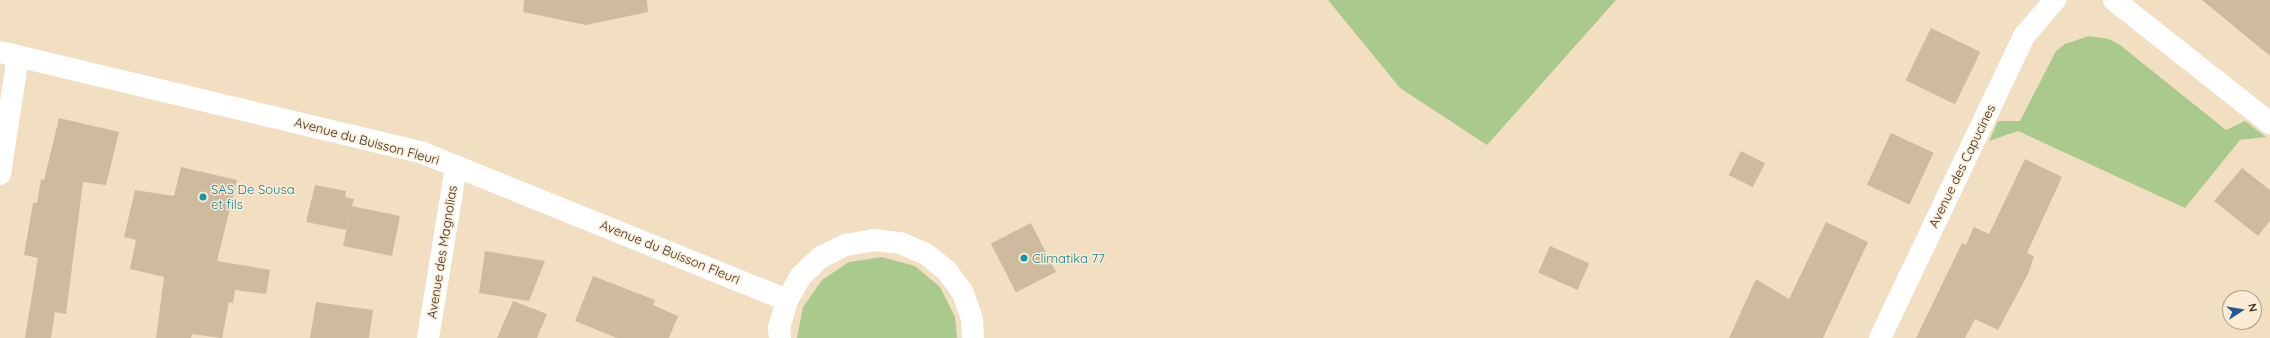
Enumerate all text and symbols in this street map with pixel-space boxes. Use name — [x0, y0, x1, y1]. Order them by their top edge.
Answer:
street label: Avenue des Capucines — [1925, 102, 1999, 230]
street label: Avenue du Buisson Fleuri — [293, 114, 441, 168]
place label: SAS De Sousa et fils — [211, 182, 295, 213]
street label: Avenue des Magnolias — [424, 184, 460, 320]
marker: SAS De Sousa et fils — [198, 192, 208, 202]
street label: Avenue du Buisson Fleuri — [598, 217, 742, 287]
place label: Climatika 77 — [1032, 250, 1105, 266]
marker: Climatika 77 — [1019, 253, 1029, 263]
north arrow — [2222, 290, 2262, 330]
text: N — [2245, 302, 2260, 313]

